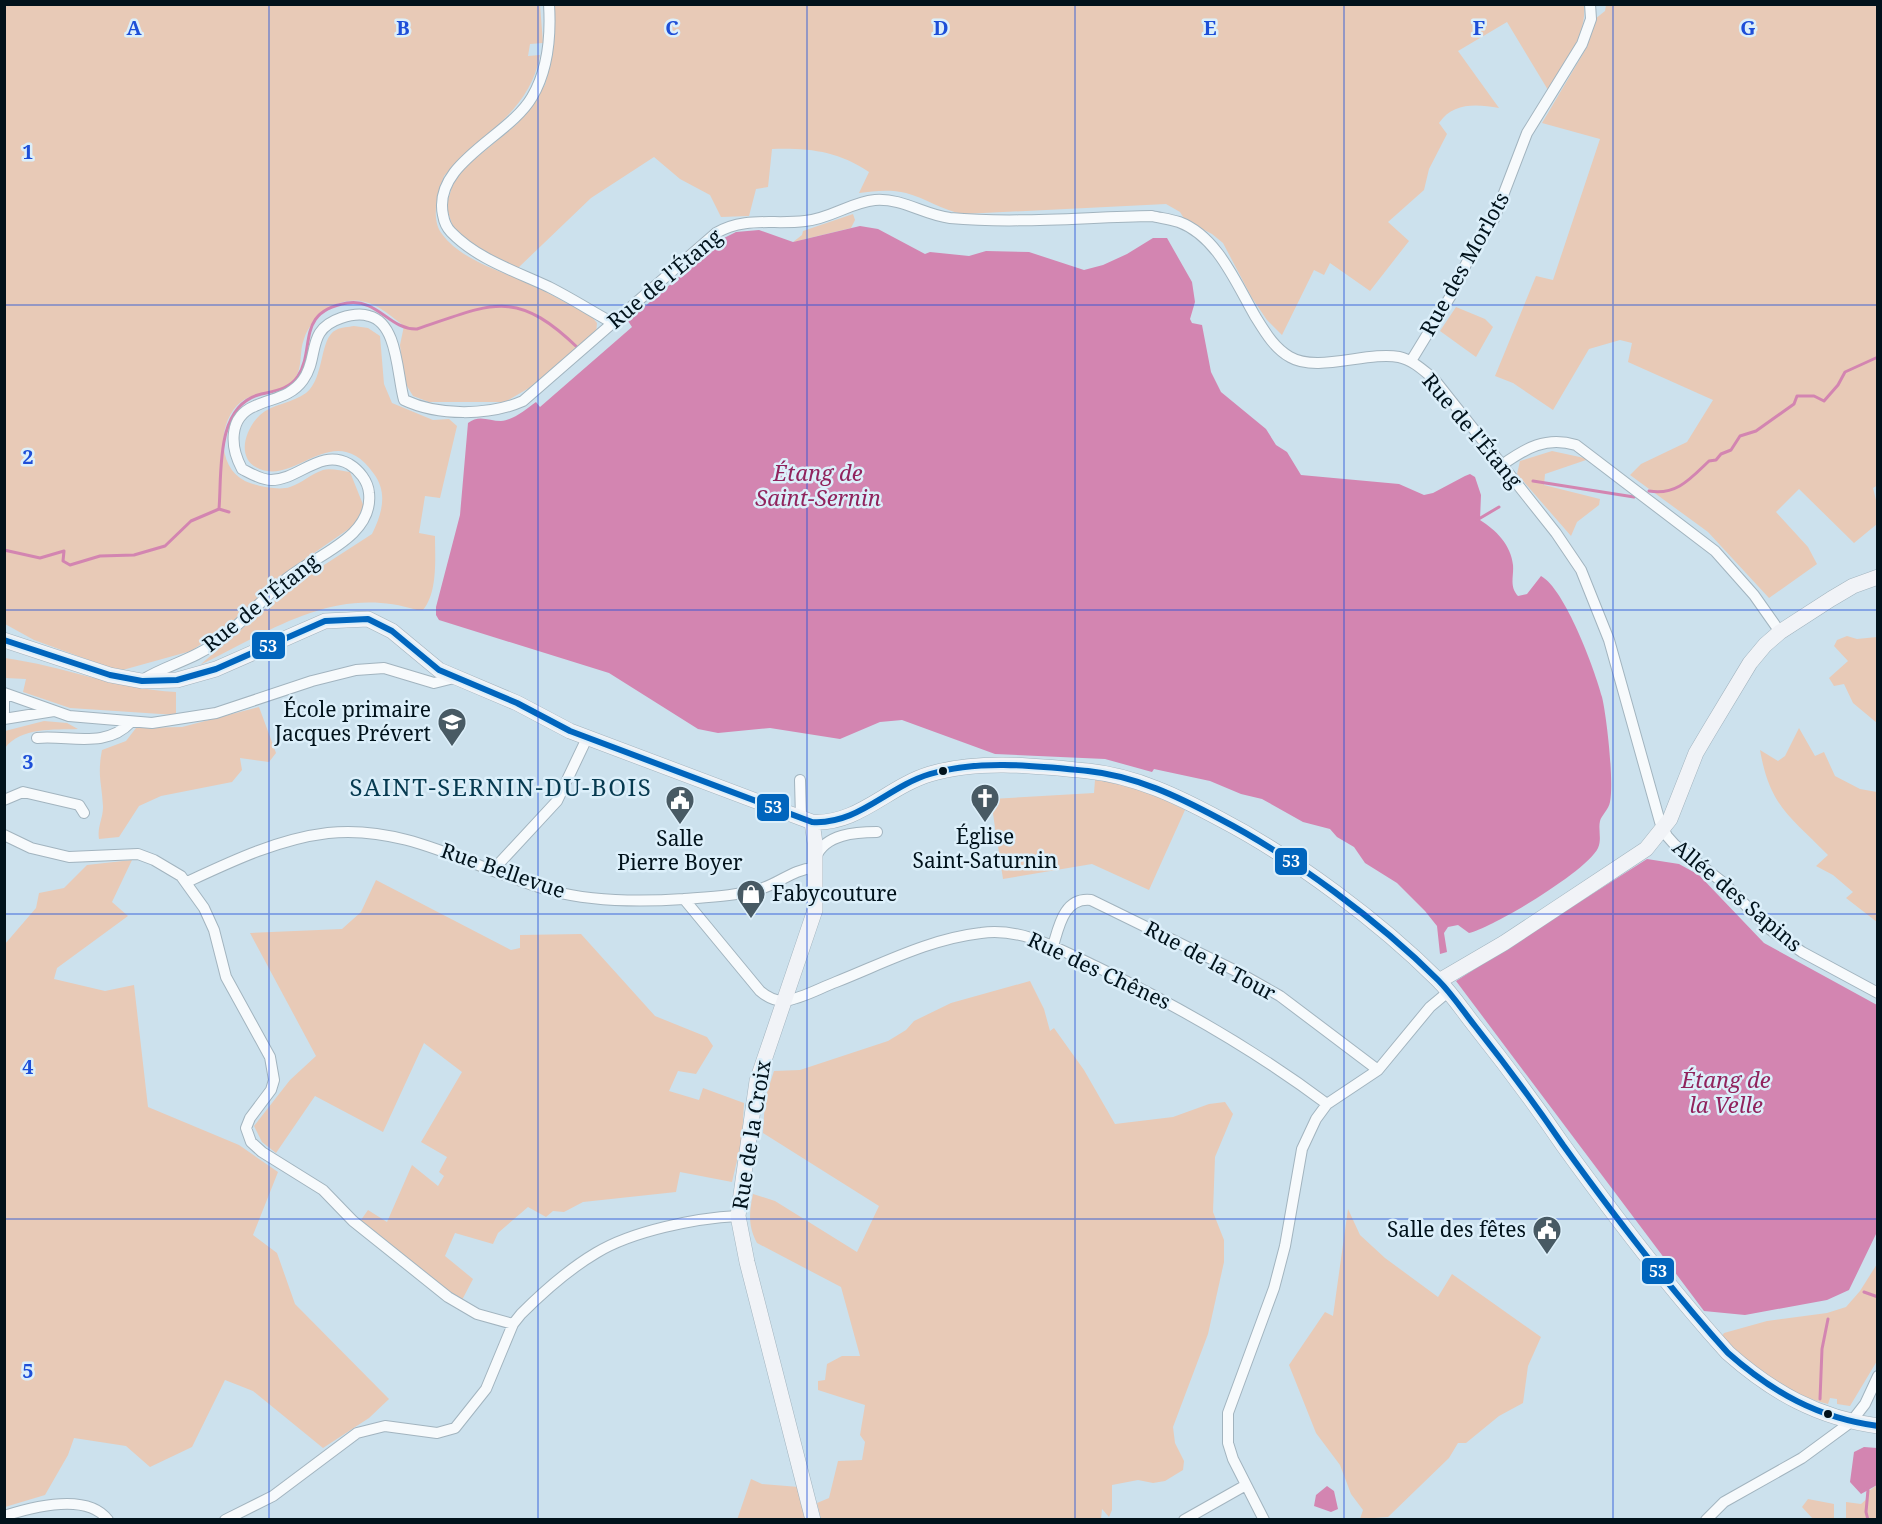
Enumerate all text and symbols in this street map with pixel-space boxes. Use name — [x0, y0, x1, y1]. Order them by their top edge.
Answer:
text: A — [126, 14, 142, 41]
text: B — [396, 14, 410, 41]
text: C — [665, 14, 679, 41]
text: D — [933, 14, 949, 41]
text: E — [1203, 14, 1217, 41]
text: F — [1473, 14, 1485, 41]
text: G — [1740, 14, 1756, 41]
text: 1 — [22, 138, 34, 165]
street label: Rue des Morlots — [1413, 187, 1515, 340]
street label: Rue de l'Étang — [601, 222, 728, 334]
street label: Rue de l'Étang — [1417, 367, 1529, 494]
text: 2 — [22, 443, 34, 470]
water label: Étang de Saint-Sernin — [755, 457, 881, 512]
street label: Rue de l'Étang — [197, 546, 325, 658]
line badge: 53 — [251, 631, 286, 660]
text: 53 — [259, 635, 277, 657]
place label: École primaire Jacques Prévert — [273, 695, 431, 747]
school or university icon: École primaire Jacques Prévert — [436, 706, 468, 748]
text: 3 — [22, 748, 34, 775]
unlabelled marker — [937, 765, 949, 777]
district label: SAINT-SERNIN-DU-BOIS — [350, 770, 652, 803]
church icon: Église Saint-Saturnin — [969, 782, 1001, 824]
public building icon: Salle Pierre Boyer — [664, 784, 696, 826]
line badge: 53 — [756, 793, 790, 822]
text: 53 — [764, 796, 782, 818]
place label: Église Saint-Saturnin — [912, 822, 1058, 874]
place label: Salle Pierre Boyer — [617, 824, 743, 876]
street label: Allée des Sapins — [1667, 833, 1808, 958]
street label: Rue Bellevue — [437, 836, 569, 904]
line badge: 53 — [1274, 847, 1308, 876]
text: 53 — [1282, 850, 1300, 872]
shop icon: Fabycouture — [735, 878, 767, 920]
place label: Fabycouture — [772, 879, 897, 907]
street label: Rue de la Tour — [1140, 914, 1281, 1006]
street label: Rue des Chênes — [1023, 925, 1175, 1015]
text: 4 — [22, 1053, 34, 1080]
street label: Rue de la Croix — [725, 1057, 777, 1212]
water label: Étang de la Velle — [1680, 1064, 1771, 1119]
public building icon: Salle des fêtes — [1531, 1214, 1563, 1256]
place label: Salle des fêtes — [1387, 1215, 1526, 1243]
line badge: 53 — [1641, 1257, 1675, 1285]
text: 53 — [1649, 1260, 1667, 1282]
text: 5 — [22, 1357, 34, 1384]
unlabelled marker — [1822, 1408, 1834, 1420]

